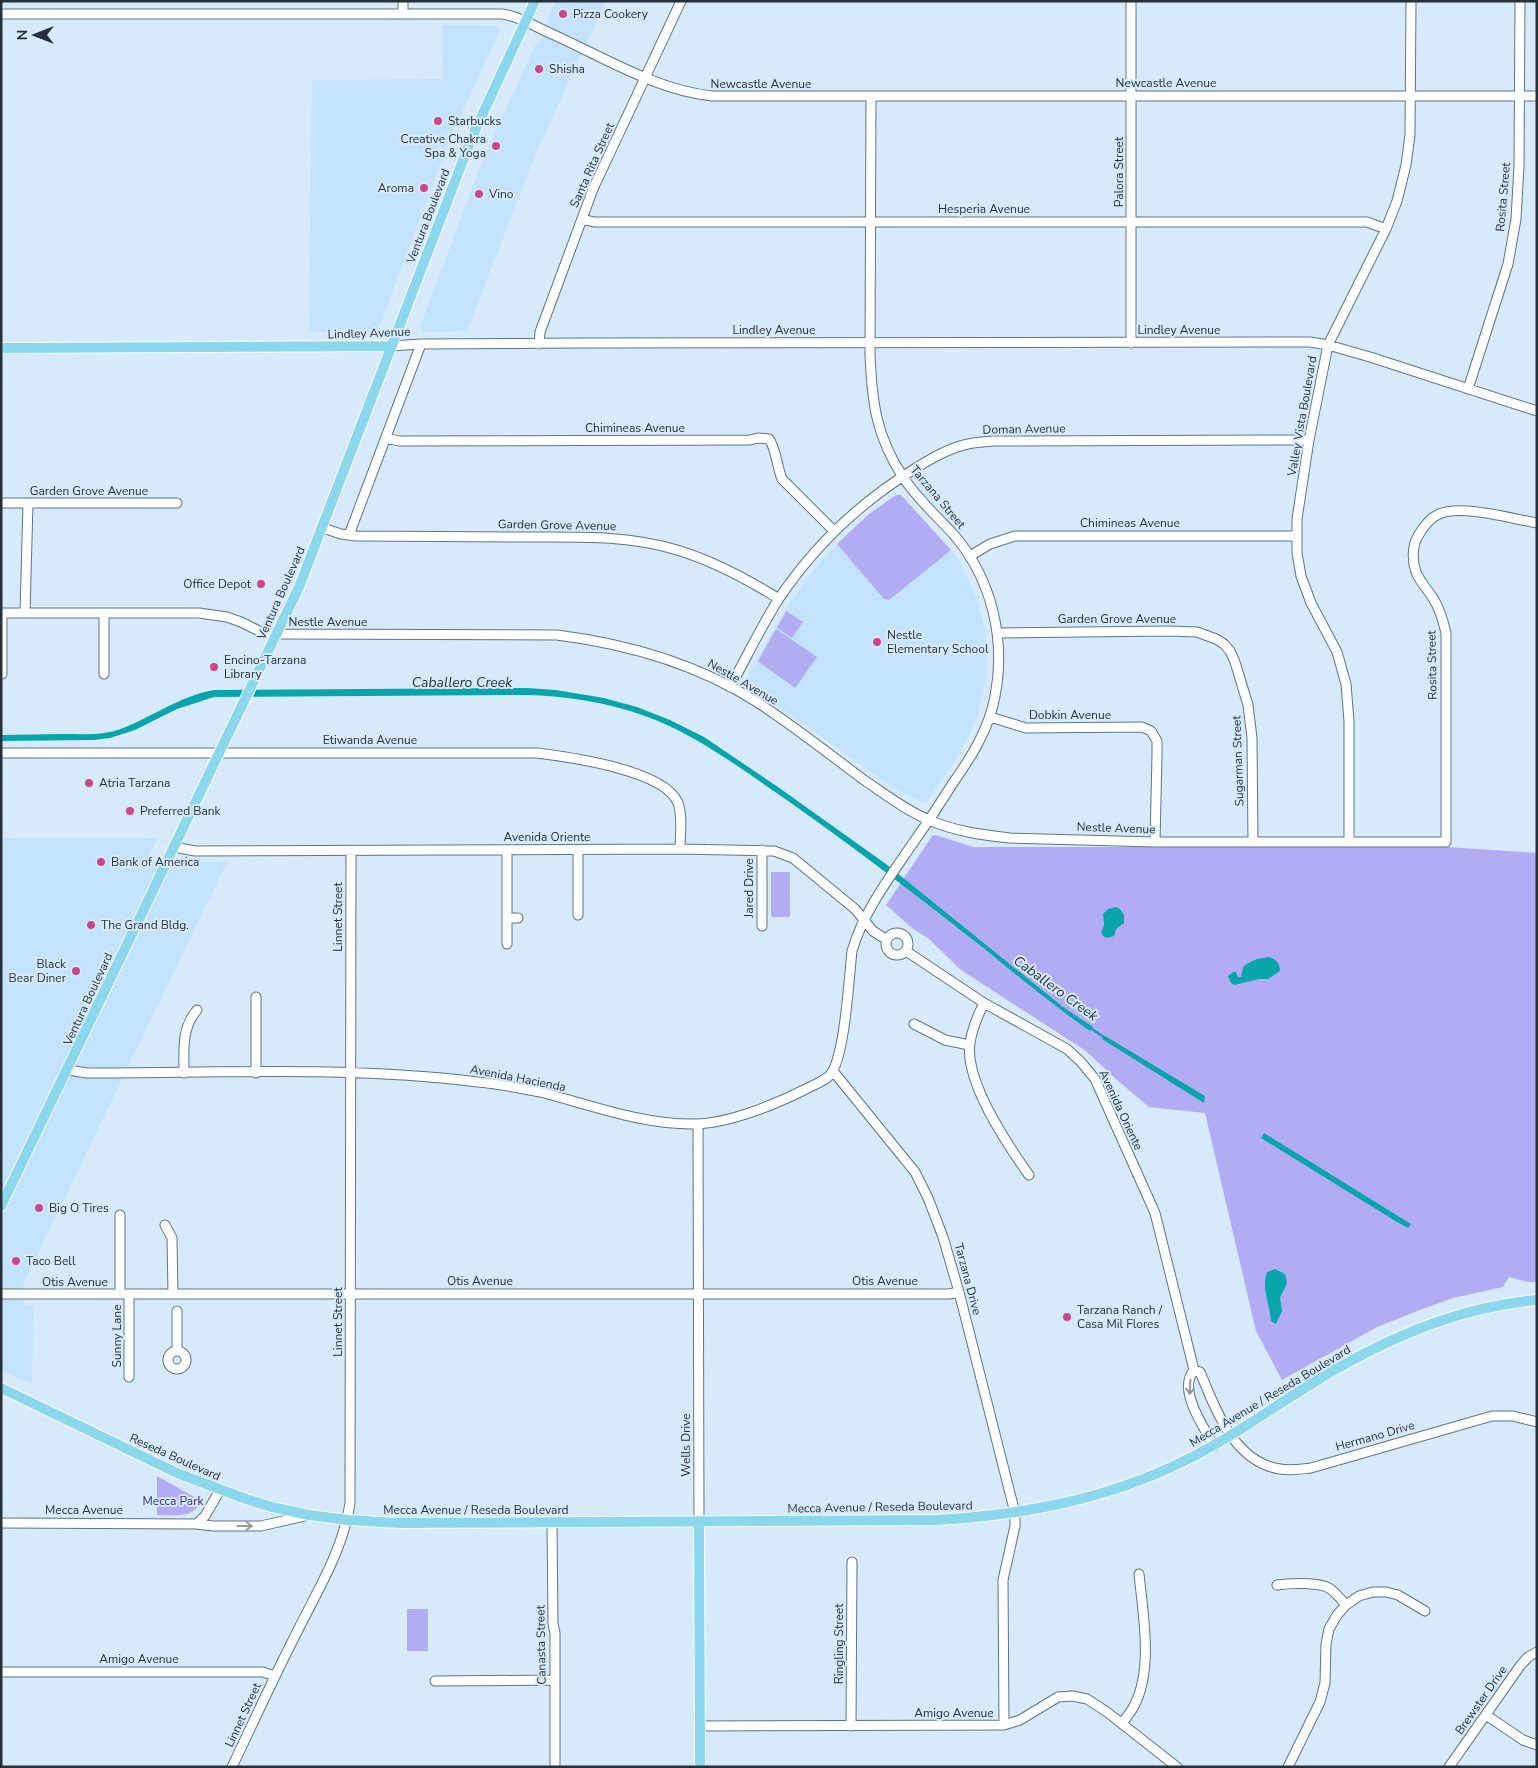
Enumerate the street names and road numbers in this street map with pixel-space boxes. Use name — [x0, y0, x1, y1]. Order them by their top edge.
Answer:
street label: Newcastle Avenue — [1116, 75, 1216, 91]
street label: Newcastle Avenue — [711, 76, 811, 92]
street label: Santa Rita Street — [566, 119, 618, 210]
street label: Palora Street — [1111, 136, 1127, 207]
street label: Rosita Street — [1492, 161, 1514, 232]
street label: Ventura Boulevard — [402, 166, 453, 267]
street label: Hesperia Avenue — [938, 201, 1030, 217]
street label: Lindley Avenue — [732, 322, 816, 338]
street label: Lindley Avenue — [1137, 322, 1221, 338]
street label: Lindley Avenue — [327, 324, 411, 342]
street label: Valley Vista Boulevard — [1283, 355, 1320, 478]
street label: Chimineas Avenue — [585, 420, 685, 436]
street label: Doman Avenue — [982, 420, 1066, 438]
street label: Tarzana Street — [907, 462, 970, 533]
street label: Garden Grove Avenue — [30, 483, 148, 499]
street label: Chimineas Avenue — [1080, 515, 1180, 531]
street label: Garden Grove Avenue — [498, 516, 616, 534]
street label: Ventura Boulevard — [253, 544, 309, 643]
street label: Garden Grove Avenue — [1058, 611, 1176, 627]
street label: Nestle Avenue — [289, 614, 367, 630]
street label: Rosita Street — [1423, 629, 1441, 700]
street label: Nestle Avenue — [705, 655, 781, 709]
street label: Dobkin Avenue — [1029, 707, 1111, 723]
street label: Sugarman Street — [1228, 714, 1248, 807]
street label: Etiwanda Avenue — [323, 732, 417, 748]
street label: Nestle Avenue — [1076, 819, 1156, 837]
street label: Avenida Oriente — [504, 829, 590, 845]
street label: Jared Drive — [741, 858, 757, 919]
street label: Linnet Street — [330, 882, 346, 952]
street label: Ventura Boulevard — [59, 950, 116, 1049]
street label: Avenida Hacienda — [469, 1061, 567, 1095]
street label: Avenida Oriente — [1095, 1067, 1147, 1153]
street label: Tarzana Drive — [951, 1241, 985, 1317]
street label: Otis Avenue — [447, 1273, 513, 1289]
street label: Otis Avenue — [852, 1273, 918, 1289]
street label: Otis Avenue — [42, 1274, 108, 1290]
street label: Linnet Street — [330, 1287, 346, 1357]
street label: Sunny Lane — [109, 1304, 125, 1368]
street label: Mecca Avenue / Reseda Boulevard — [1186, 1341, 1354, 1451]
street label: Wells Drive — [678, 1413, 694, 1477]
street label: Hermano Drive — [1334, 1417, 1416, 1455]
street label: Reseda Boulevard — [127, 1430, 223, 1484]
street label: Mecca Avenue / Reseda Boulevard — [787, 1497, 973, 1517]
street label: Mecca Avenue — [45, 1502, 123, 1518]
street label: Mecca Avenue / Reseda Boulevard — [383, 1502, 569, 1518]
street label: Ringling Street — [831, 1603, 847, 1684]
street label: Canasta Street — [532, 1604, 550, 1685]
street label: Amigo Avenue — [99, 1651, 179, 1667]
street label: Brewster Drive — [1451, 1662, 1511, 1738]
street label: Linnet Street — [221, 1679, 265, 1750]
street label: Amigo Avenue — [914, 1705, 994, 1721]

